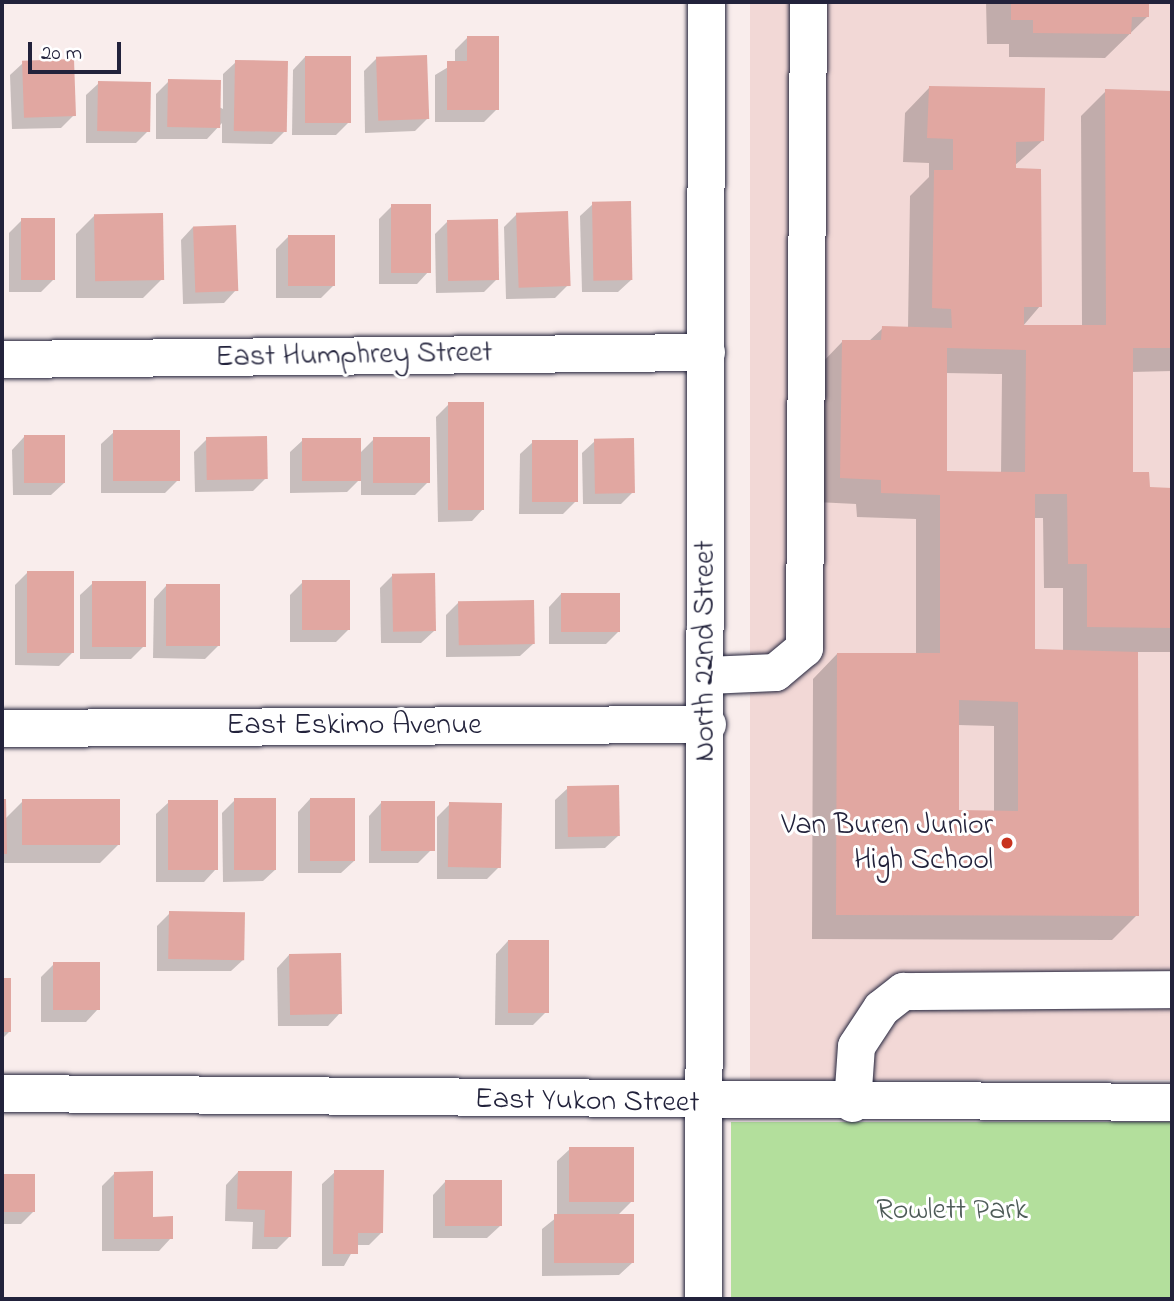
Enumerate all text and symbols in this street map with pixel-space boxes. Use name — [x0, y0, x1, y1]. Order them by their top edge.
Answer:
scale bar — [32, 28, 124, 72]
text: 20 m — [41, 39, 82, 69]
street label: East Humphrey Street — [215, 336, 493, 376]
street label: North 22nd Street — [688, 540, 724, 762]
street label: East Eskimo Avenue — [226, 708, 482, 744]
place label: Van Buren Junior High School — [781, 808, 993, 878]
marker: Van Buren Junior High School — [999, 835, 1015, 851]
street label: East Yukon Street — [474, 1082, 700, 1122]
park label: Rowlett Park — [876, 1193, 1028, 1229]

